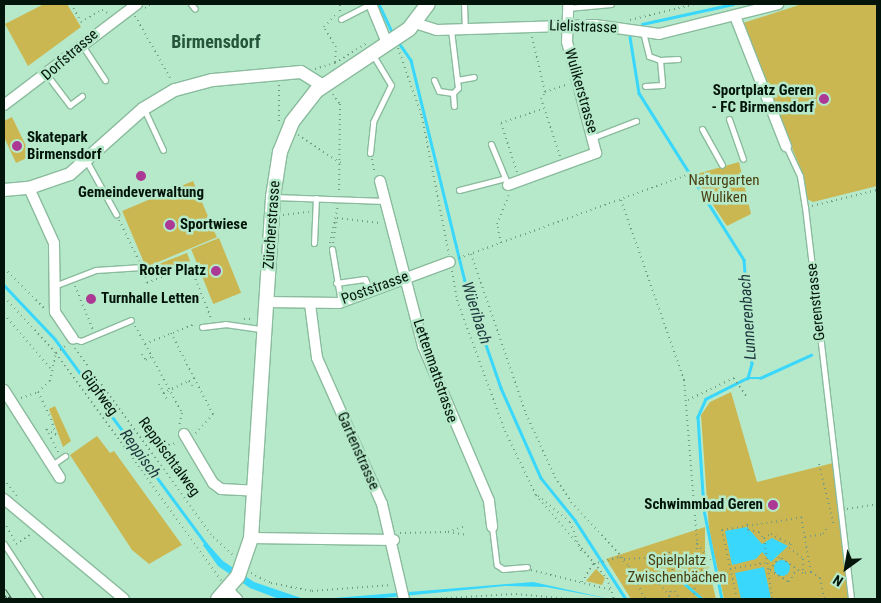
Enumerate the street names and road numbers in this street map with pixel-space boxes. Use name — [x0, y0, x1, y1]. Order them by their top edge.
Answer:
street label: Lielistrasse — [549, 17, 617, 37]
street label: Dorfstrasse — [38, 26, 102, 84]
street label: Wulikerstrasse — [560, 47, 602, 135]
street label: Zürcherstrasse — [260, 180, 284, 270]
street label: Gerenstrasse — [803, 262, 829, 342]
street label: Poststrasse — [339, 267, 411, 309]
street label: Lettenmattstrasse — [409, 317, 461, 425]
street label: Güpfweg — [76, 366, 122, 420]
street label: Gartenstrasse — [333, 409, 383, 493]
street label: Reppischtalweg — [134, 414, 204, 500]

